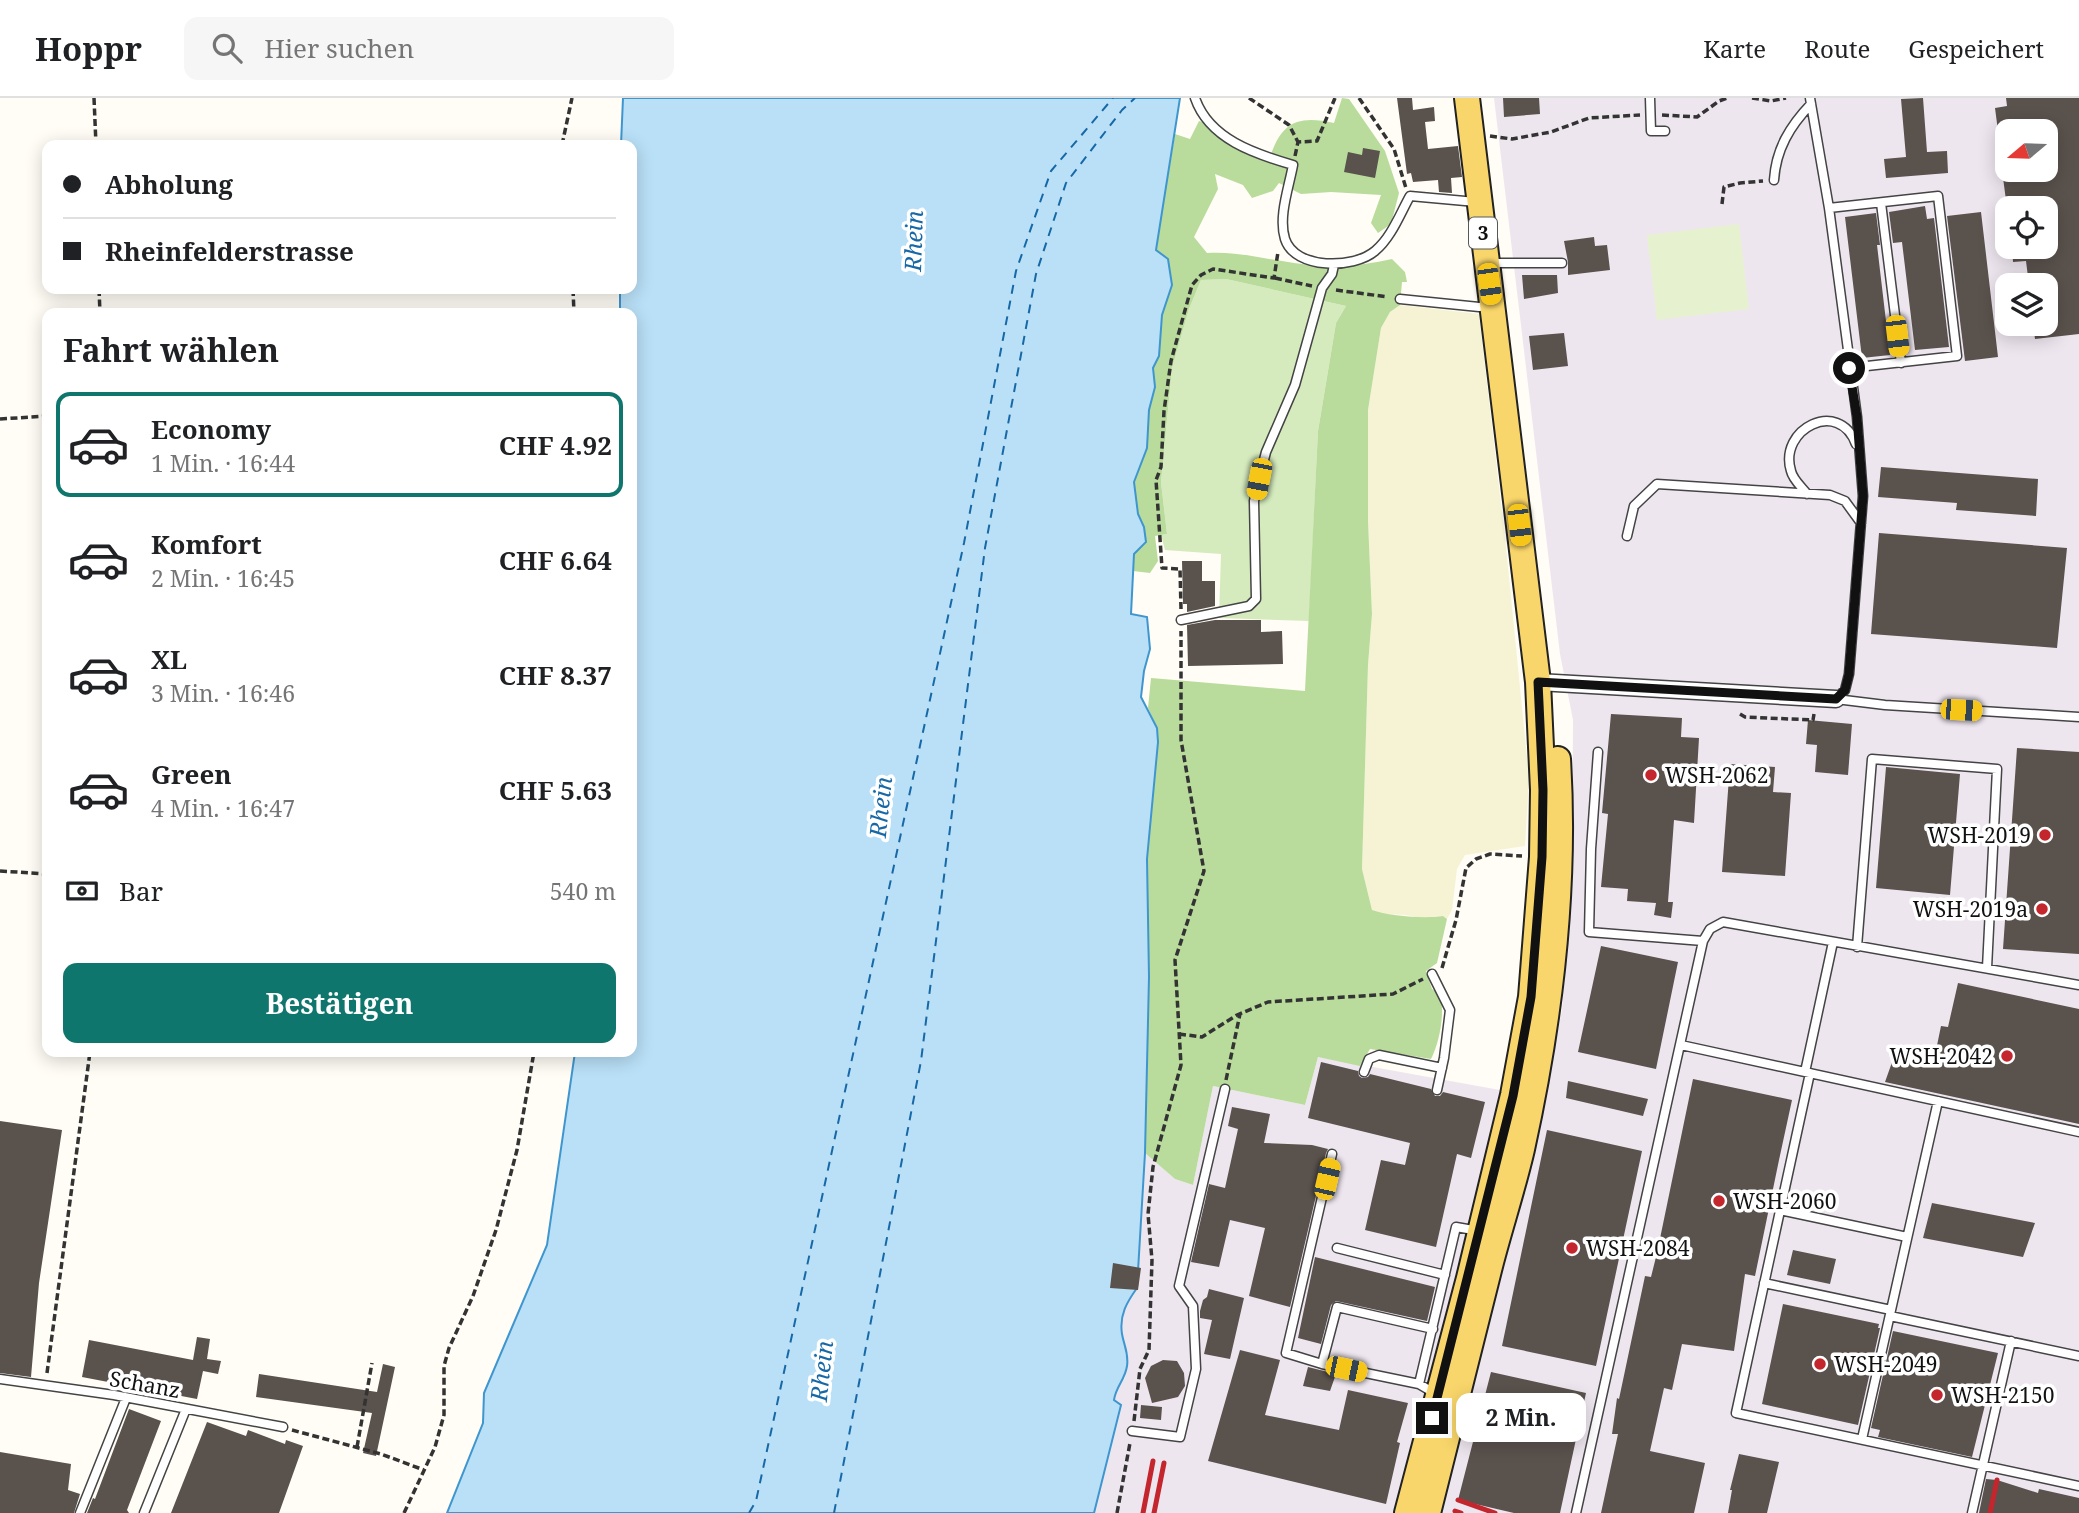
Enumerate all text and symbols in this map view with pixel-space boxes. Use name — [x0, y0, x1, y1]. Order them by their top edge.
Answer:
search box — [184, 17, 674, 80]
text: Hoppr — [35, 26, 142, 71]
icon: search — [208, 29, 246, 67]
text: Hier suchen — [264, 30, 414, 66]
text: Karte — [1703, 32, 1766, 65]
text: Route — [1804, 32, 1870, 65]
text: Gespeichert — [1908, 32, 2044, 65]
north arrow — [1995, 119, 2058, 182]
map controls — [1995, 119, 2058, 336]
text: Abholung — [105, 166, 233, 202]
button: locate — [1995, 196, 2058, 259]
water label: Rhein — [896, 210, 930, 273]
road number: 3 — [1469, 217, 1497, 248]
text: Rheinfelderstrasse — [105, 233, 354, 269]
car — [1476, 262, 1503, 306]
button: layers — [1995, 273, 2058, 336]
car — [1885, 314, 1910, 358]
text: Fahrt wählen — [63, 328, 279, 371]
route start — [1833, 352, 1865, 384]
text: Economy — [151, 411, 271, 447]
icon: car — [67, 413, 130, 476]
text: CHF 4.92 — [499, 427, 612, 463]
text: 1 Min. · 16:44 — [151, 447, 295, 479]
car — [1245, 456, 1274, 502]
car — [1507, 503, 1532, 547]
text: Komfort — [151, 526, 262, 562]
icon: car — [67, 528, 130, 591]
text: CHF 6.64 — [499, 542, 612, 578]
text: 2 Min. · 16:45 — [151, 562, 295, 594]
text: XL — [151, 641, 187, 677]
icon: car — [67, 643, 130, 706]
text: CHF 8.37 — [499, 657, 612, 693]
text: 3 Min. · 16:46 — [151, 677, 295, 709]
car — [1940, 698, 1983, 722]
text: Green — [151, 756, 232, 792]
icon: car — [67, 758, 130, 821]
place label: WSH-2062 — [1665, 761, 1769, 789]
marker: WSH-2062 — [1643, 767, 1659, 783]
text: CHF 5.63 — [499, 772, 612, 808]
water label: Rhein — [861, 775, 899, 840]
text: 4 Min. · 16:47 — [151, 792, 295, 824]
place label: WSH-2019 — [1927, 821, 2031, 849]
marker: WSH-2019 — [2037, 827, 2053, 843]
icon: cash — [63, 872, 101, 910]
text: Bar — [119, 873, 163, 909]
text: 540 m — [550, 875, 616, 907]
place label: WSH-2019a — [1913, 895, 2028, 923]
marker: WSH-2019a — [2034, 901, 2050, 917]
button: Bestätigen — [63, 963, 616, 1043]
place label: WSH-2042 — [1889, 1042, 1993, 1070]
marker: WSH-2042 — [1999, 1048, 2015, 1064]
car — [1313, 1156, 1342, 1202]
place label: WSH-2060 — [1733, 1187, 1837, 1215]
marker: WSH-2060 — [1711, 1193, 1727, 1209]
place label: WSH-2084 — [1586, 1234, 1690, 1262]
marker: WSH-2084 — [1564, 1240, 1580, 1256]
water label: Rhein — [802, 1339, 840, 1404]
place label: WSH-2049 — [1834, 1350, 1938, 1378]
car — [1324, 1354, 1369, 1384]
marker: WSH-2049 — [1812, 1356, 1828, 1372]
street label: Schanz — [108, 1364, 182, 1404]
place label: WSH-2150 — [1951, 1381, 2055, 1409]
marker: WSH-2150 — [1929, 1387, 1945, 1403]
callout: 2 Min. — [1456, 1394, 1586, 1442]
text: 2 Min. — [1485, 1401, 1557, 1433]
route end — [1416, 1402, 1448, 1434]

